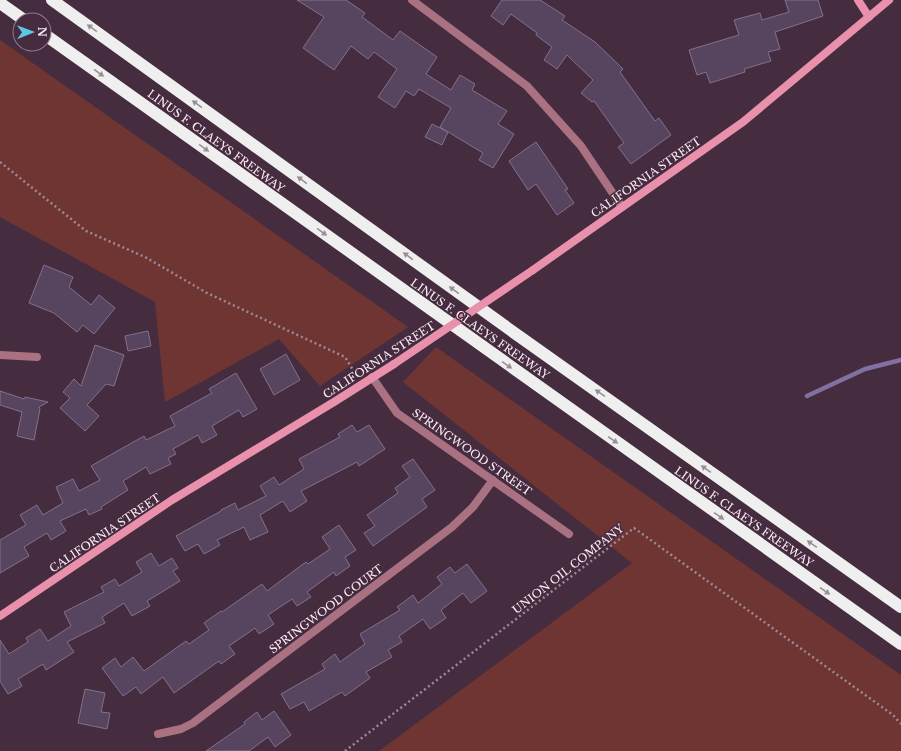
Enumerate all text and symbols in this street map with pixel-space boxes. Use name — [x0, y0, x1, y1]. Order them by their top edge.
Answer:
north arrow — [12, 12, 52, 52]
one-way arrow — [86, 24, 97, 32]
text: N — [35, 27, 49, 38]
one-way arrow — [93, 69, 104, 77]
street label: LINUS F. CLAEYS FREEWAY — [145, 86, 288, 196]
one-way arrow — [192, 100, 202, 108]
street label: CALIFORNIA STREET — [588, 134, 704, 220]
one-way arrow — [199, 144, 210, 153]
one-way arrow — [297, 176, 308, 184]
one-way arrow — [316, 228, 327, 236]
one-way arrow — [402, 252, 413, 260]
street label: LINUS F. CLAEYS FREEWAY — [408, 276, 553, 383]
one-way arrow — [449, 286, 460, 294]
street label: CALIFORNIA STREET — [320, 318, 438, 402]
one-way arrow — [502, 361, 513, 369]
one-way arrow — [594, 389, 605, 397]
street label: SPRINGWOOD STREET — [410, 405, 535, 499]
one-way arrow — [608, 436, 619, 444]
street label: LINUS F. CLAEYS FREEWAY — [672, 464, 817, 571]
one-way arrow — [701, 465, 711, 473]
street label: CALIFORNIA STREET — [47, 490, 163, 575]
one-way arrow — [714, 511, 724, 519]
street label: UNION OIL COMPANY — [510, 521, 627, 617]
one-way arrow — [807, 540, 817, 548]
street label: SPRINGWOOD COURT — [266, 561, 386, 656]
one-way arrow — [820, 587, 831, 595]

